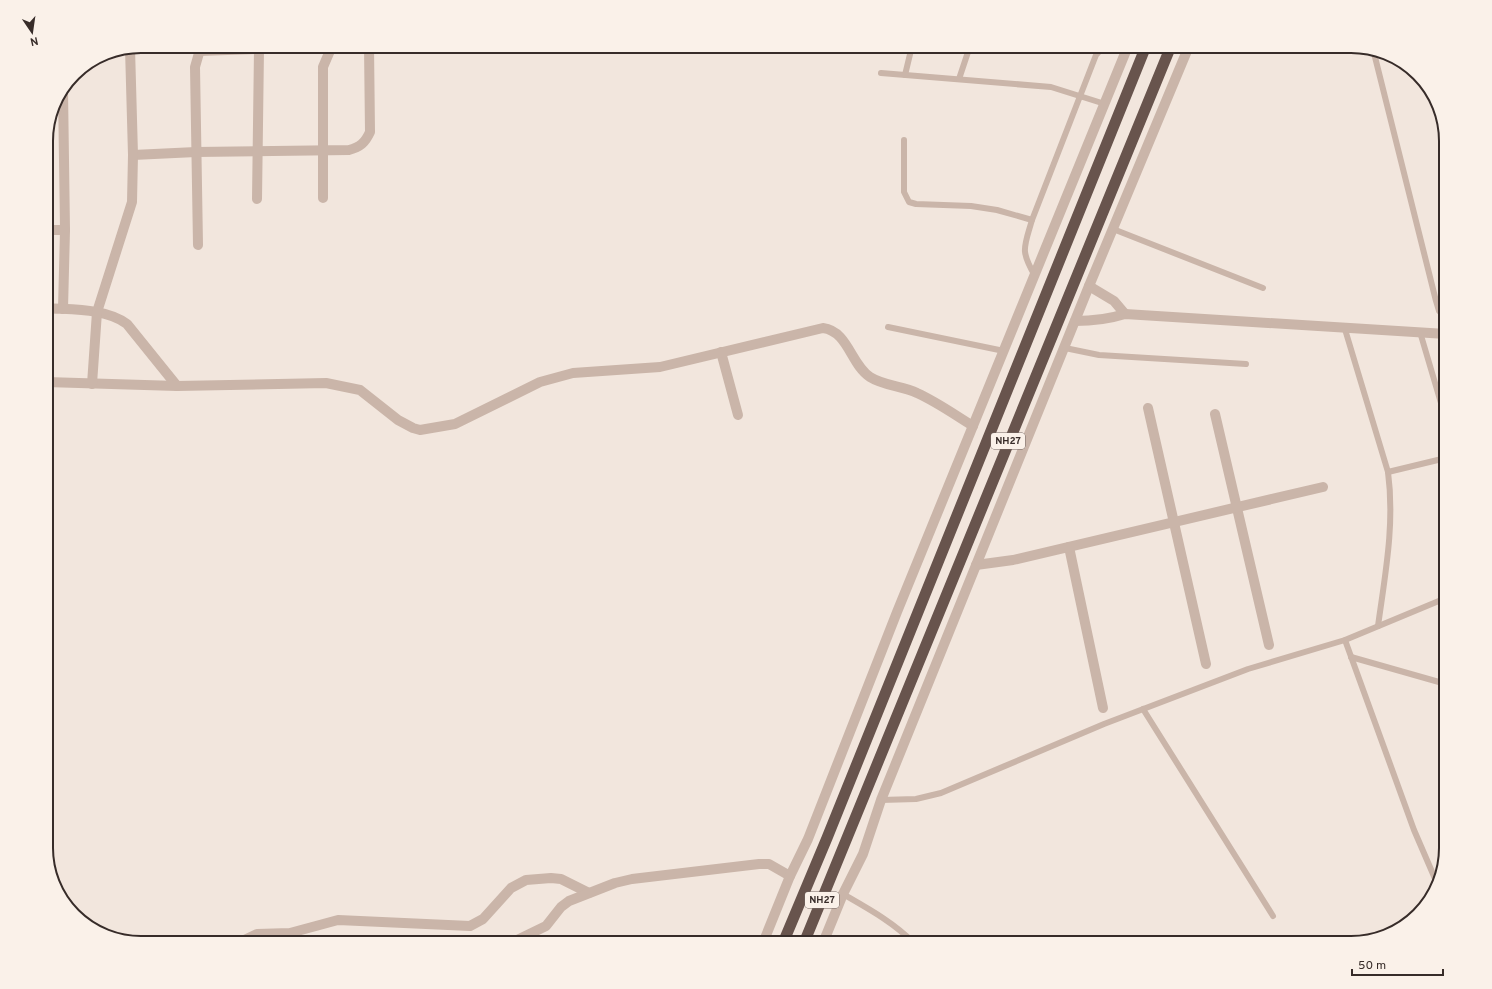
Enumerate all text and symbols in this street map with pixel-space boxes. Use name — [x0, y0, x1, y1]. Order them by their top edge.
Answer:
north arrow — [12, 12, 52, 52]
text: N — [29, 33, 39, 48]
road number: NH27 — [991, 433, 1025, 449]
road number: NH27 — [805, 892, 839, 908]
scale bar — [1352, 951, 1443, 977]
text: 50 m — [1358, 958, 1386, 974]

